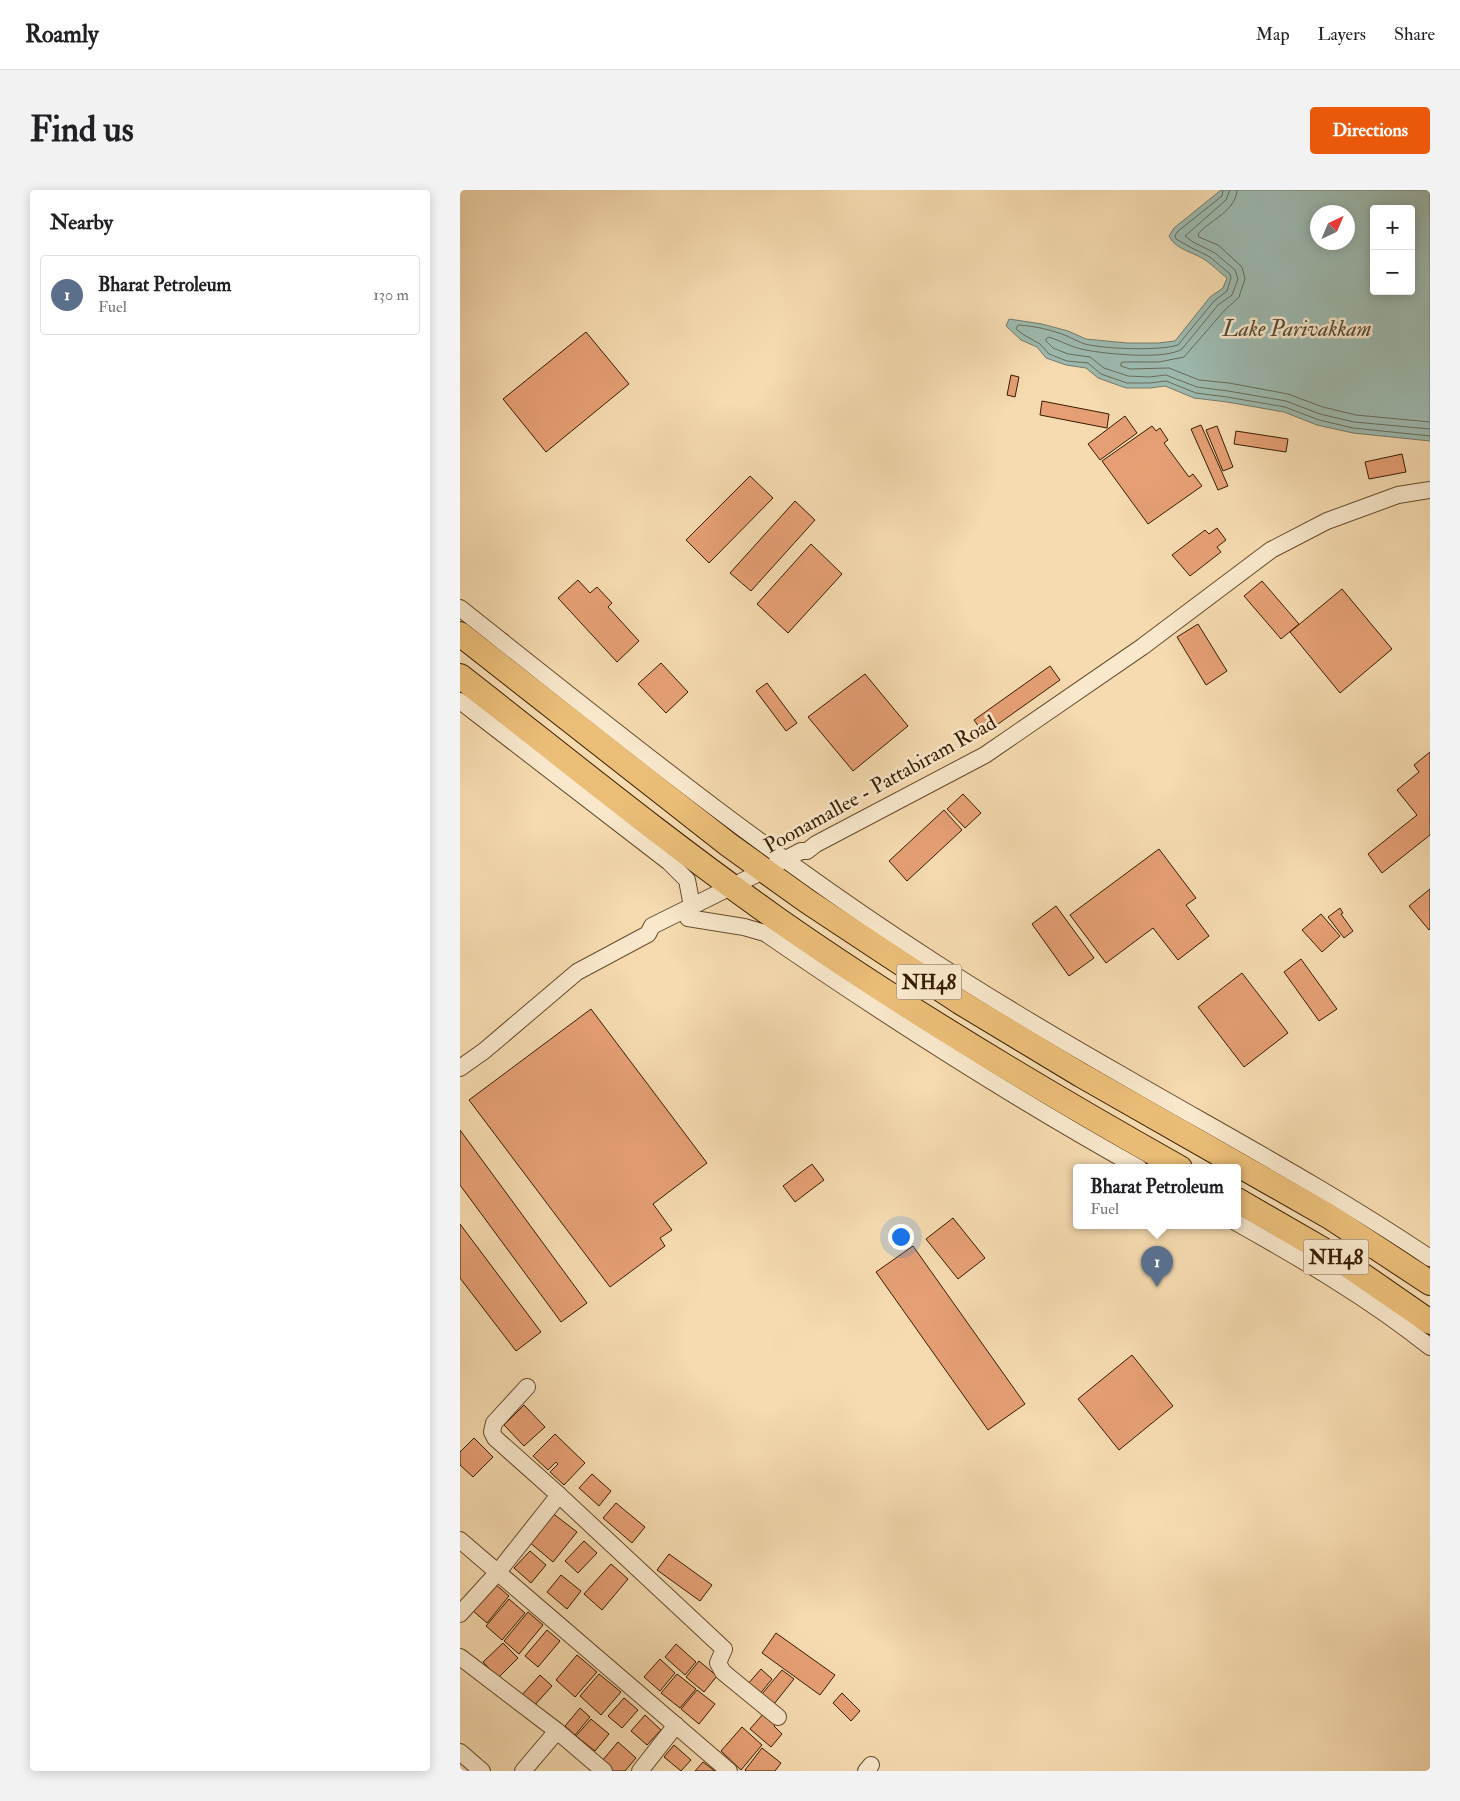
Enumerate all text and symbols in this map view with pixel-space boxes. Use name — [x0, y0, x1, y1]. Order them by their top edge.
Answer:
text: Roamly — [25, 19, 99, 50]
text: Map — [1256, 23, 1290, 46]
text: Layers — [1318, 23, 1366, 46]
text: Share — [1394, 23, 1435, 46]
button: Directions — [1310, 107, 1430, 154]
text: Find us — [30, 108, 134, 152]
north arrow — [1310, 205, 1355, 250]
map controls — [1370, 205, 1415, 295]
button: + — [1370, 205, 1415, 250]
text: Nearby — [50, 209, 113, 236]
button: − — [1370, 250, 1415, 295]
text: Bharat Petroleum — [98, 273, 231, 297]
text: 1 — [64, 285, 70, 305]
text: 130 m — [373, 285, 409, 305]
text: Fuel — [98, 297, 127, 317]
water label: Lake Parivakkam — [1222, 315, 1371, 343]
street label: Poonamallee - Pattabiram Road — [759, 709, 1002, 860]
road number: NH48 — [896, 964, 962, 1000]
popup — [1073, 1164, 1241, 1229]
text: Bharat Petroleum — [1090, 1175, 1224, 1199]
text: Fuel — [1090, 1199, 1119, 1219]
your location — [888, 1224, 914, 1250]
road number: NH48 — [1304, 1240, 1368, 1274]
pin: 1 — [1141, 1246, 1173, 1287]

